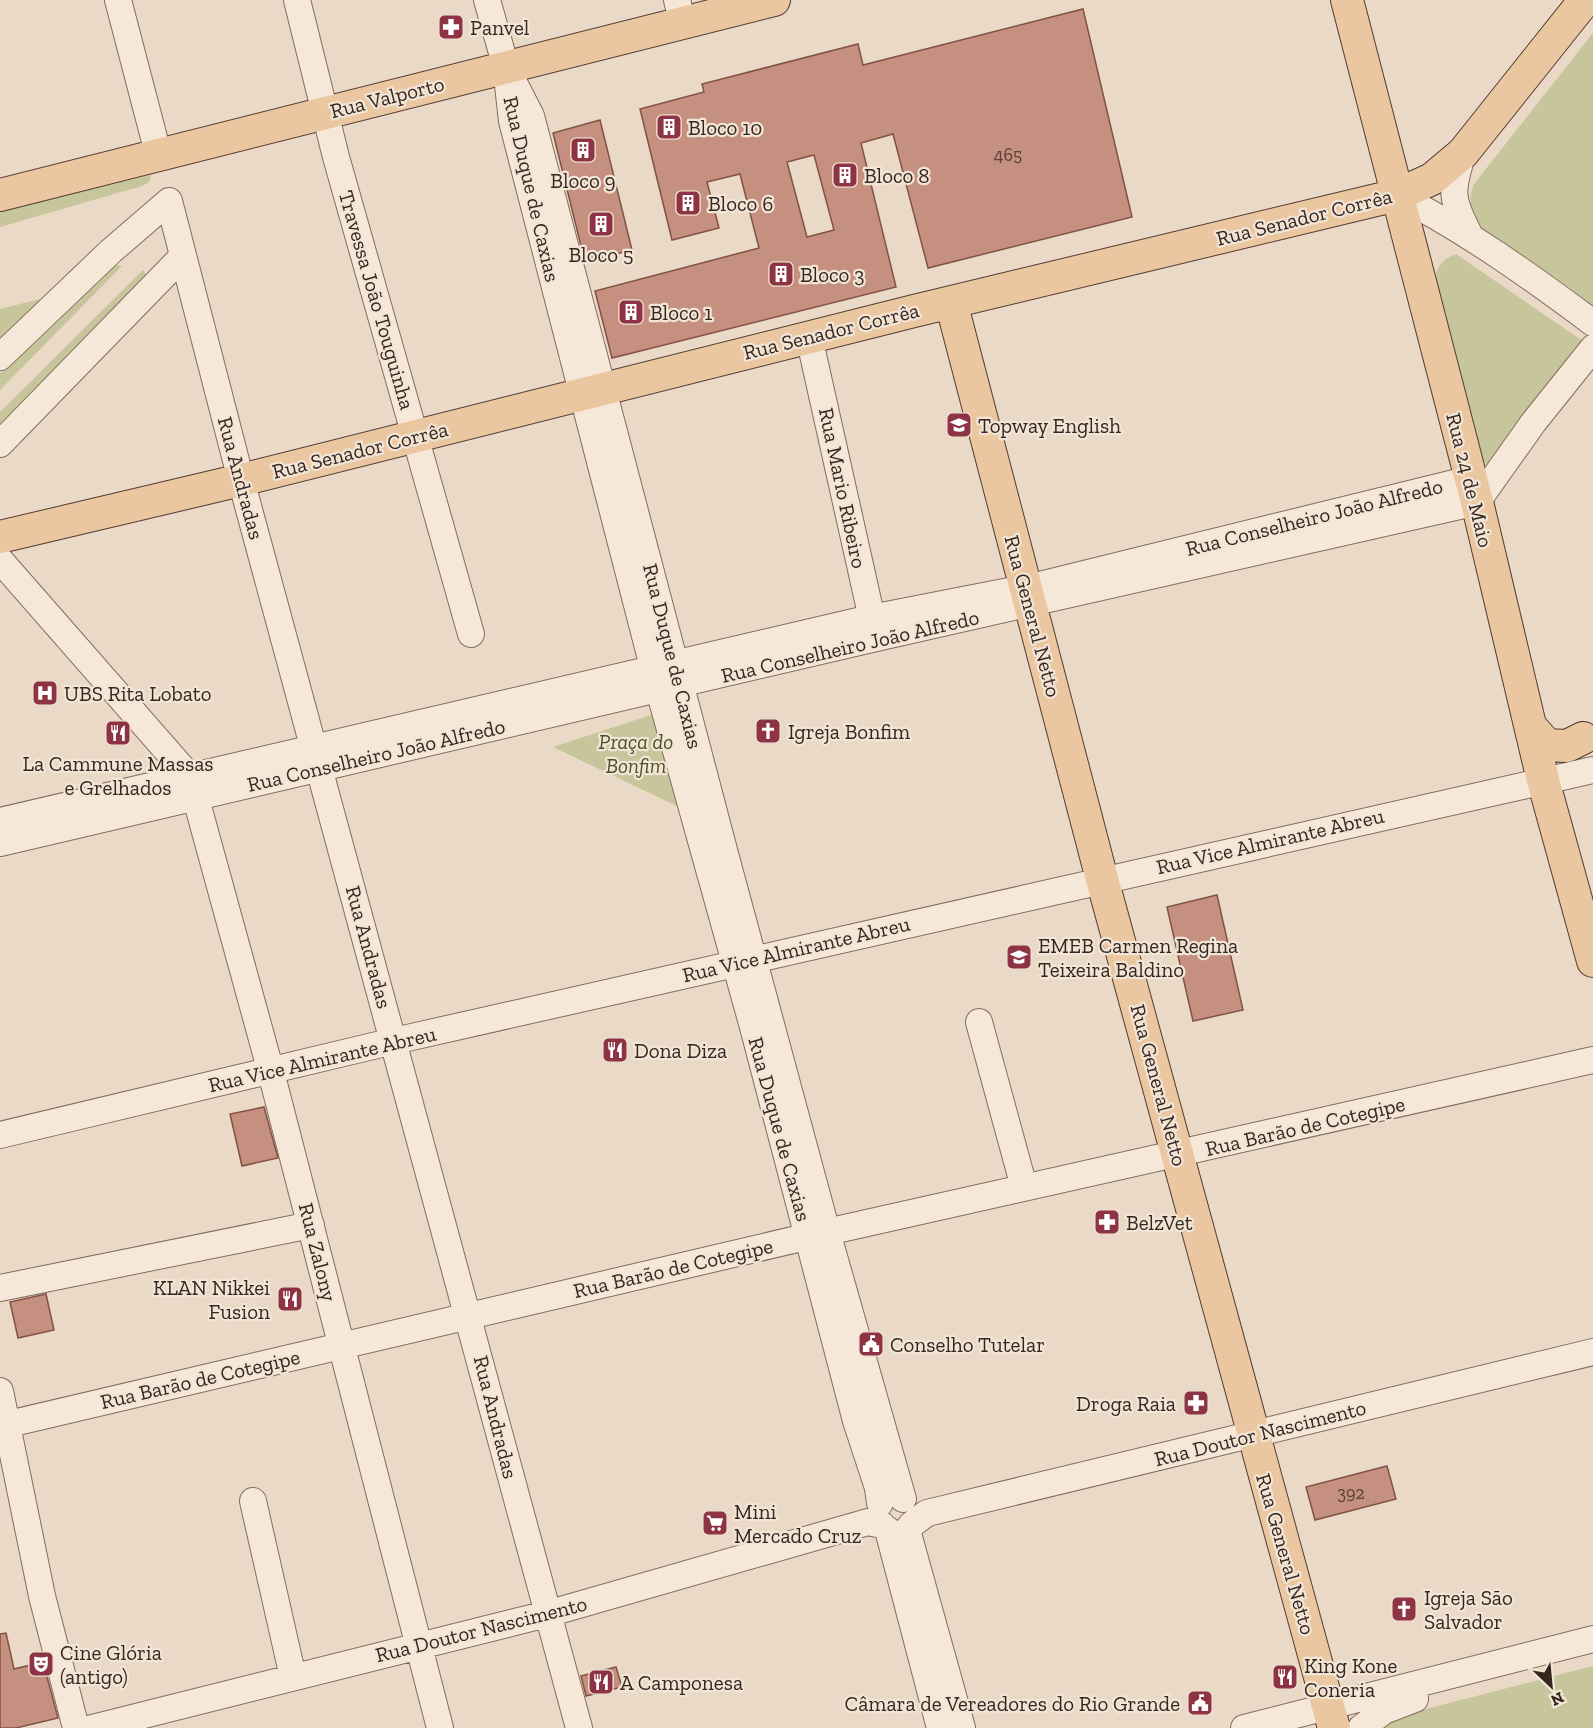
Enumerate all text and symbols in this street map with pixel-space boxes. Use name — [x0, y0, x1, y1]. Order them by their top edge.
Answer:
pharmacy icon: Panvel — [436, 12, 466, 42]
place label: Panvel — [470, 15, 530, 40]
street label: Rua Valporto — [327, 71, 447, 123]
street label: Rua Duque de Caxias — [498, 94, 566, 284]
building icon: Bloco 10 — [654, 112, 684, 142]
place label: Bloco 10 — [688, 115, 762, 140]
building icon: Bloco 9 — [568, 135, 598, 165]
house number: 465 — [994, 144, 1022, 166]
building icon: Bloco 8 — [830, 160, 860, 190]
place label: Bloco 8 — [864, 163, 929, 188]
place label: Bloco 9 — [550, 168, 616, 193]
street label: Rua Senador Corrêa — [1213, 183, 1395, 251]
street label: Travessa João Touguinha — [334, 188, 420, 412]
building icon: Bloco 6 — [673, 188, 703, 218]
place label: Bloco 6 — [708, 191, 773, 216]
building icon: Bloco 5 — [586, 209, 616, 239]
place label: Bloco 5 — [569, 242, 633, 267]
building icon: Bloco 3 — [766, 259, 796, 289]
place label: Bloco 3 — [800, 262, 864, 287]
building icon: Bloco 1 — [616, 297, 646, 327]
street label: Rua Senador Corrêa — [740, 297, 922, 365]
place label: Bloco 1 — [650, 300, 712, 325]
street label: Rua Mario Ribeiro — [814, 405, 872, 571]
school or university icon: Topway English — [944, 410, 974, 440]
street label: Rua 24 de Maio — [1441, 410, 1499, 550]
place label: Topway English — [978, 413, 1121, 438]
street label: Rua Andradas — [213, 414, 269, 542]
street label: Rua Senador Corrêa — [269, 416, 451, 484]
street label: Rua Conselheiro João Alfredo — [1183, 473, 1445, 561]
street label: Rua General Netto — [999, 532, 1067, 700]
street label: Rua Duque de Caxias — [638, 561, 708, 751]
street label: Rua Conselheiro João Alfredo — [719, 604, 981, 688]
hospital icon: UBS Rita Lobato — [30, 678, 60, 708]
place label: UBS Rita Lobato — [64, 681, 211, 706]
street label: Rua Conselheiro João Alfredo — [245, 713, 507, 797]
church icon: Igreja Bonfim — [753, 716, 783, 746]
restaurant icon: La Cammune Massas e Grelhados — [103, 718, 133, 748]
place label: Igreja Bonfim — [788, 719, 910, 745]
park label: Praça do Bonfim — [599, 729, 673, 778]
place label: La Cammune Massas e Grelhados — [23, 751, 213, 800]
street label: Rua Vice Almirante Abreu — [1154, 803, 1387, 879]
street label: Rua Andradas — [341, 883, 397, 1011]
street label: Rua Vice Almirante Abreu — [680, 911, 913, 987]
place label: EMEB Carmen Regina Teixeira Baldino — [1038, 933, 1238, 982]
school or university icon: EMEB Carmen Regina Teixeira Baldino — [1004, 942, 1034, 972]
street label: Rua General Netto — [1125, 1001, 1193, 1169]
street label: Rua Vice Almirante Abreu — [206, 1021, 439, 1097]
street label: Rua Duque de Caxias — [743, 1034, 817, 1224]
restaurant icon: Dona Diza — [600, 1035, 630, 1065]
place label: Dona Diza — [634, 1038, 727, 1063]
street label: Rua Barão de Cotegipe — [1203, 1091, 1407, 1161]
street label: Rua Zalony — [294, 1200, 342, 1304]
pharmacy icon: BelzVet — [1092, 1207, 1122, 1237]
place label: BelzVet — [1126, 1210, 1193, 1235]
street label: Rua Barão de Cotegipe — [571, 1233, 775, 1303]
place label: KLAN Nikkei Fusion — [153, 1275, 270, 1324]
restaurant icon: KLAN Nikkei Fusion — [275, 1284, 305, 1314]
public building icon: Conselho Tutelar — [856, 1329, 886, 1359]
place label: Conselho Tutelar — [890, 1332, 1045, 1357]
street label: Rua Barão de Cotegipe — [98, 1344, 302, 1414]
street label: Rua Andradas — [469, 1353, 523, 1481]
pharmacy icon: Droga Raia — [1181, 1388, 1211, 1418]
place label: Droga Raia — [1076, 1391, 1176, 1416]
street label: Rua Doutor Nascimento — [1152, 1395, 1368, 1471]
street label: Rua General Netto — [1251, 1471, 1321, 1637]
house number: 392 — [1337, 1482, 1365, 1504]
place label: Mini Mercado Cruz — [734, 1499, 862, 1548]
supermarket icon: Mini Mercado Cruz — [700, 1508, 730, 1538]
place label: Igreja São Salvador — [1424, 1585, 1513, 1634]
street label: Rua Doutor Nascimento — [373, 1591, 589, 1667]
church icon: Igreja São Salvador — [1389, 1594, 1419, 1624]
place label: Cine Glória (antigo) — [60, 1640, 162, 1689]
theatre icon: Cine Glória (antigo) — [26, 1649, 56, 1679]
place label: King Kone Coneria — [1304, 1653, 1398, 1702]
north arrow — [1521, 1656, 1581, 1716]
restaurant icon: King Kone Coneria — [1270, 1662, 1300, 1692]
restaurant icon: A Camponesa — [586, 1667, 616, 1697]
place label: A Camponesa — [620, 1670, 743, 1695]
public building icon: Câmara de Vereadores do Rio Grande — [1185, 1688, 1215, 1718]
text: N — [1548, 1688, 1567, 1710]
place label: Câmara de Vereadores do Rio Grande — [845, 1691, 1180, 1716]

